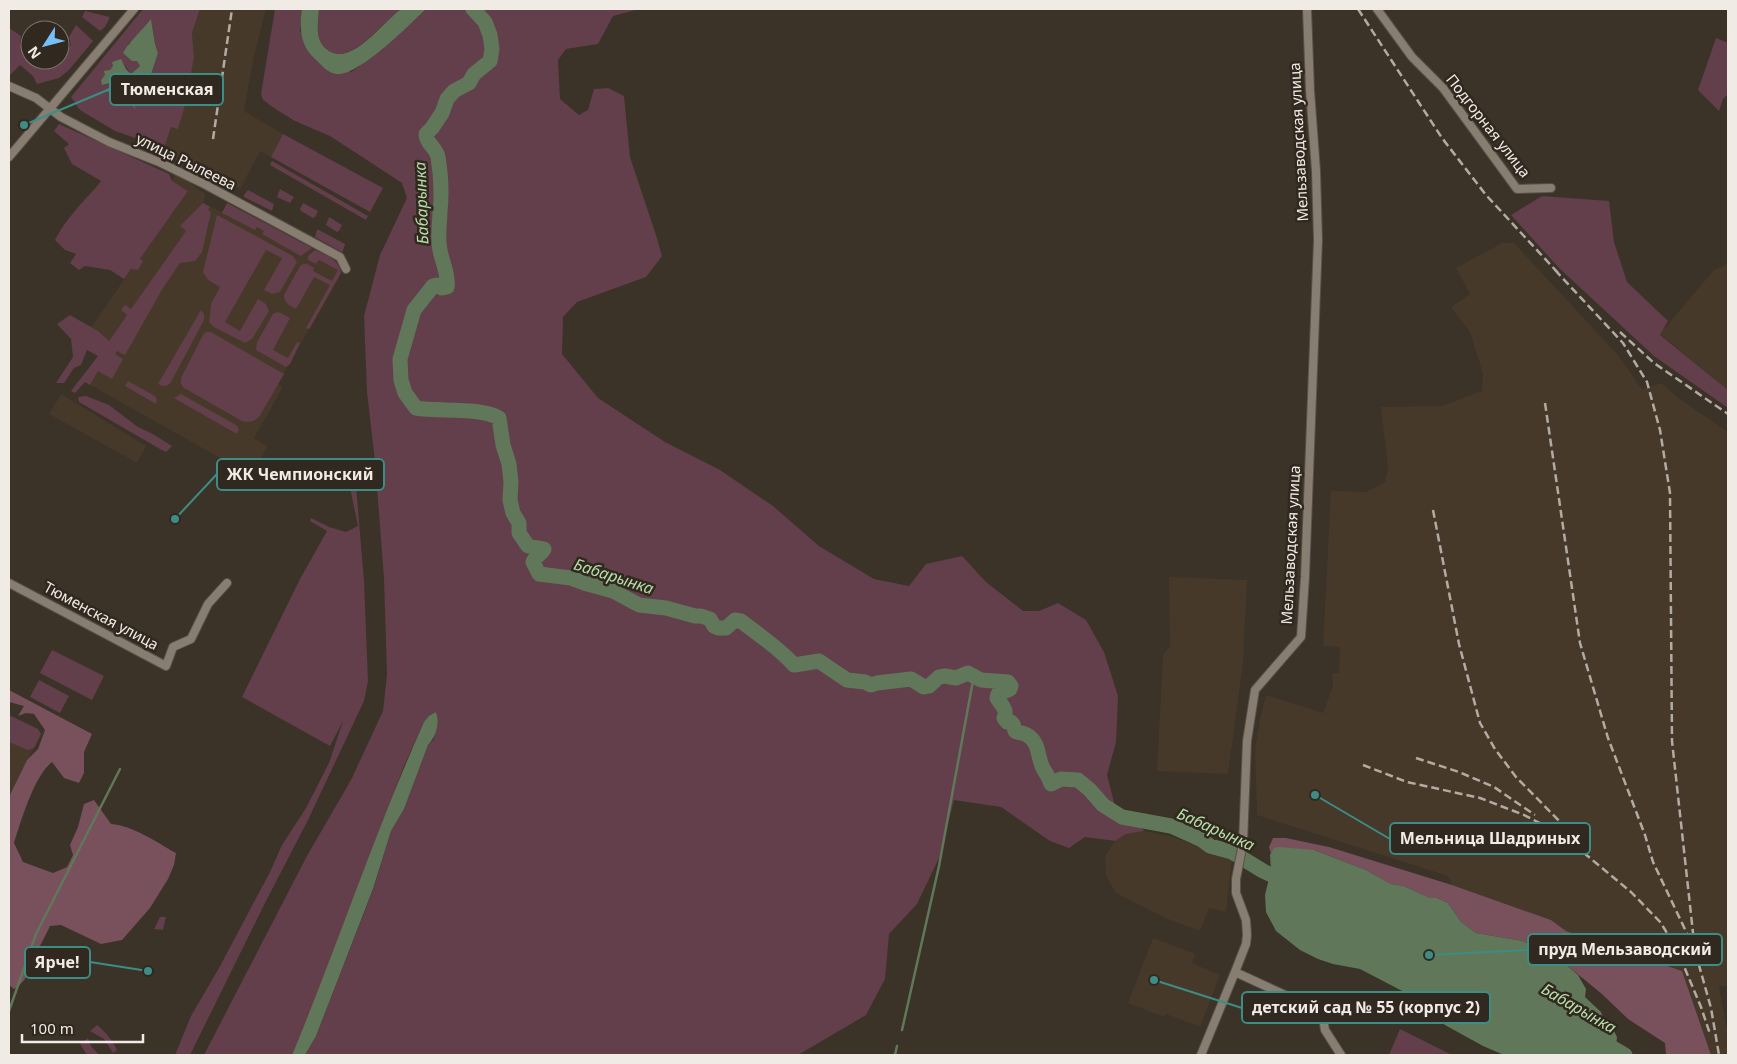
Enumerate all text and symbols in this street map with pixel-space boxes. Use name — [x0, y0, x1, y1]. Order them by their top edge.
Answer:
north arrow — [20, 20, 70, 70]
text: N — [23, 43, 45, 63]
street label: Мельзаводская улица — [1284, 62, 1312, 222]
street label: Подгорная улица — [1442, 70, 1535, 181]
callout: Тюменская — [110, 74, 223, 105]
text: Тюменская — [121, 78, 213, 100]
street label: улица Рылеева — [133, 128, 240, 194]
water label: Бабарынка — [409, 161, 433, 245]
callout: ЖК Чемпионский — [217, 459, 384, 490]
text: ЖК Чемпионский — [227, 463, 373, 485]
street label: Мельзаводская улица — [1276, 465, 1304, 625]
water label: Бабарынка — [571, 553, 657, 599]
street label: Тюменская улица — [41, 576, 162, 654]
water label: Бабарынка — [1174, 802, 1258, 856]
callout: Мельница Шадриных — [1390, 823, 1590, 854]
text: Мельница Шадриных — [1400, 827, 1581, 849]
callout: пруд Мельзаводский — [1528, 934, 1722, 965]
text: пруд Мельзаводский — [1538, 938, 1712, 960]
callout: Ярче! — [25, 947, 90, 978]
text: Ярче! — [35, 951, 79, 973]
water label: Бабарынка — [1538, 978, 1620, 1038]
callout: детский сад № 55 (корпус 2) — [1242, 992, 1490, 1023]
text: детский сад № 55 (корпус 2) — [1252, 996, 1480, 1018]
scale bar — [22, 1012, 144, 1044]
text: 100 m — [30, 1018, 74, 1038]

